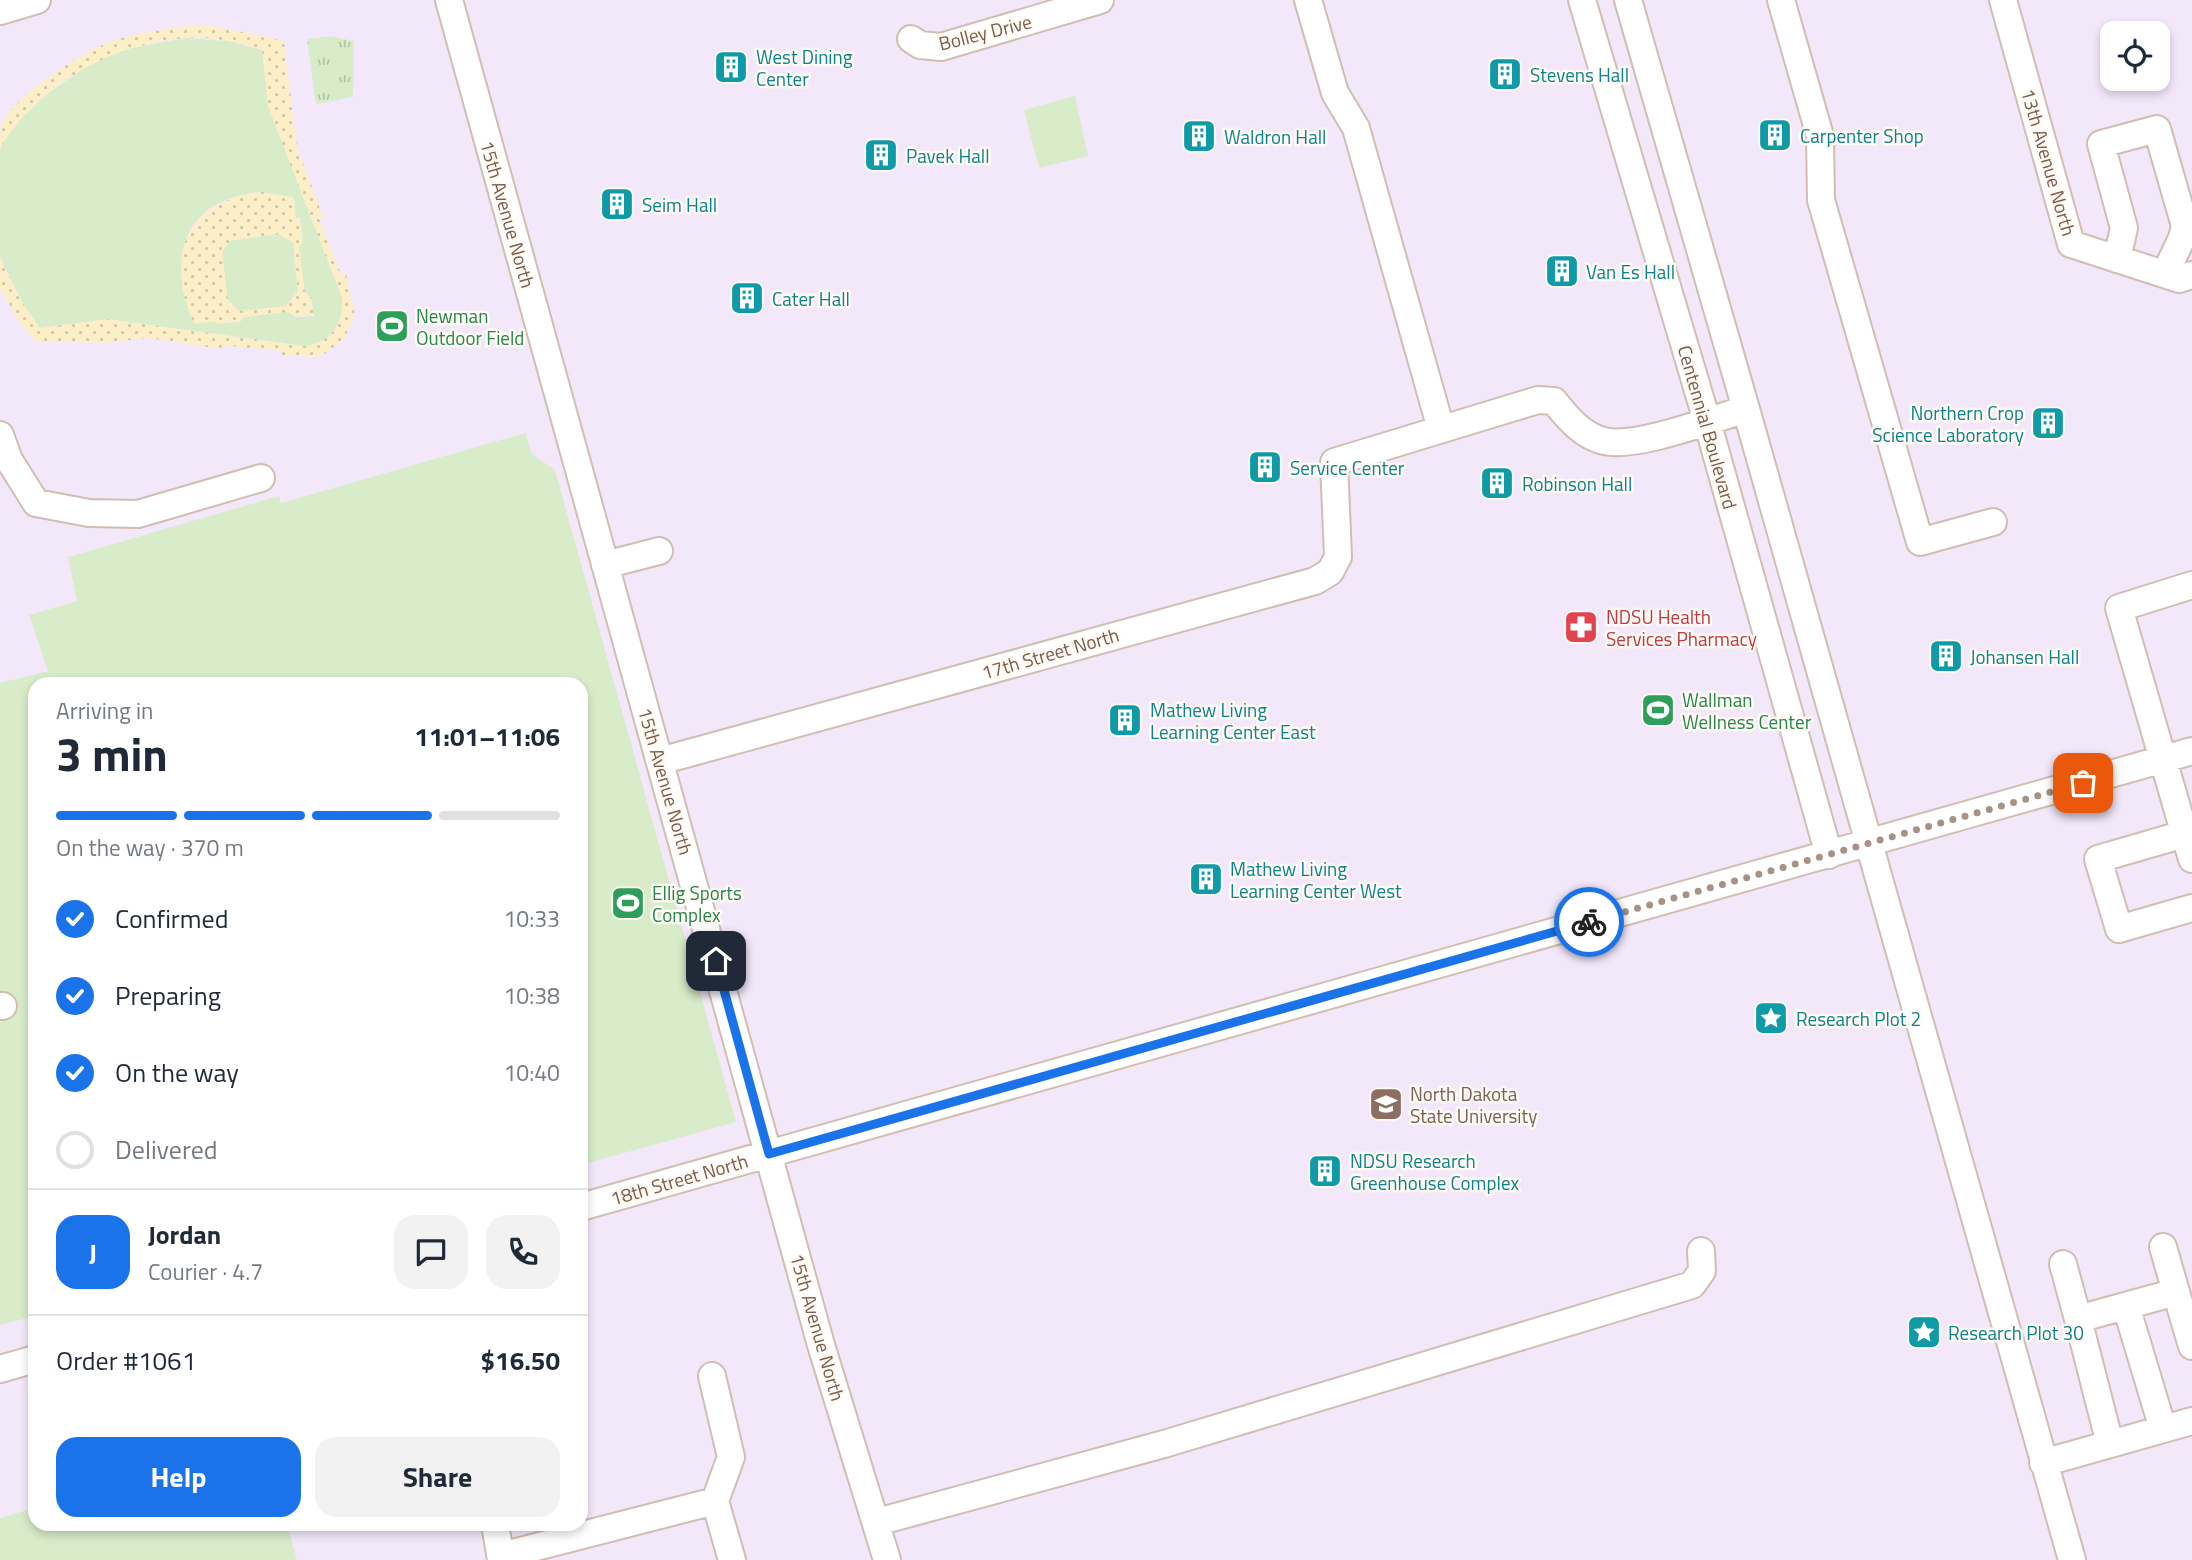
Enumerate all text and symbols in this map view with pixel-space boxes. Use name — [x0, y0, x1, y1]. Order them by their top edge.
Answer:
street label: Bolley Drive — [935, 6, 1035, 58]
map controls — [2100, 21, 2170, 91]
button: locate — [2100, 21, 2170, 91]
place label: West Dining Center — [756, 42, 853, 93]
building icon: West Dining Center — [712, 48, 750, 86]
building icon: Stevens Hall — [1486, 55, 1524, 93]
place label: Stevens Hall — [1530, 60, 1629, 89]
street label: 13th Avenue North — [2014, 85, 2084, 239]
building icon: Carpenter Shop — [1756, 116, 1794, 154]
building icon: Waldron Hall — [1180, 117, 1218, 155]
place label: Carpenter Shop — [1800, 121, 1924, 150]
place label: Waldron Hall — [1224, 122, 1326, 151]
building icon: Pavek Hall — [862, 136, 900, 174]
street label: 15th Avenue North — [473, 137, 543, 291]
place label: Pavek Hall — [906, 141, 990, 170]
building icon: Seim Hall — [598, 185, 636, 223]
place label: Seim Hall — [642, 190, 717, 219]
building icon: Van Es Hall — [1543, 252, 1581, 290]
place label: Van Es Hall — [1586, 257, 1675, 286]
building icon: Cater Hall — [728, 279, 766, 317]
place label: Cater Hall — [772, 284, 850, 313]
place label: Newman Outdoor Field — [416, 301, 524, 352]
sports icon: Newman Outdoor Field — [373, 307, 411, 345]
street label: Centennial Boulevard — [1671, 342, 1745, 512]
place label: Northern Crop Science Laboratory — [1872, 398, 2024, 449]
building icon: Northern Crop Science Laboratory — [2029, 404, 2067, 442]
building icon: Service Center — [1246, 448, 1284, 486]
place label: Service Center — [1290, 453, 1405, 482]
building icon: Robinson Hall — [1478, 464, 1516, 502]
place label: Robinson Hall — [1522, 469, 1632, 498]
place label: NDSU Health Services Pharmacy — [1606, 602, 1757, 653]
pharmacy icon: NDSU Health Services Pharmacy — [1562, 608, 1600, 646]
street label: 17th Street North — [978, 620, 1122, 686]
building icon: Johansen Hall — [1927, 637, 1965, 675]
place label: Johansen Hall — [1970, 642, 2079, 671]
place label: Wallman Wellness Center — [1682, 685, 1812, 736]
sports icon: Wallman Wellness Center — [1639, 691, 1677, 729]
text: Arriving in — [56, 693, 153, 728]
place label: Mathew Living Learning Center East — [1150, 695, 1316, 746]
building icon: Mathew Living Learning Center East — [1106, 701, 1144, 739]
street label: 15th Avenue North — [631, 704, 701, 858]
text: 11:01–11:06 — [414, 717, 560, 756]
text: 3 min — [56, 719, 168, 789]
pin — [2053, 753, 2113, 813]
icon: bag — [2064, 764, 2102, 802]
text: On the way · 370 m — [56, 830, 244, 865]
place label: Mathew Living Learning Center West — [1230, 854, 1402, 905]
building icon: Mathew Living Learning Center West — [1187, 860, 1225, 898]
place label: Ellig Sports Complex — [652, 878, 742, 929]
sports icon: Ellig Sports Complex — [609, 884, 647, 922]
courier — [1554, 887, 1624, 957]
text: Confirmed — [115, 899, 229, 938]
icon: check — [56, 900, 94, 938]
text: 10:33 — [503, 901, 560, 936]
icon: bike — [1570, 903, 1608, 941]
pin — [686, 931, 746, 991]
icon: home — [697, 942, 735, 980]
text: Preparing — [115, 976, 221, 1015]
icon: check — [56, 977, 94, 1015]
text: 10:38 — [503, 978, 560, 1013]
place icon: Research Plot 2 — [1752, 999, 1790, 1037]
place label: Research Plot 2 — [1796, 1004, 1921, 1033]
text: On the way — [115, 1053, 239, 1092]
icon: check — [56, 1054, 94, 1092]
text: 10:40 — [503, 1055, 560, 1090]
place label: North Dakota State University — [1410, 1079, 1537, 1130]
school or university icon: North Dakota State University — [1367, 1085, 1405, 1123]
text: Delivered — [115, 1130, 218, 1169]
street label: 18th Street North — [607, 1146, 751, 1212]
place label: NDSU Research Greenhouse Complex — [1350, 1146, 1519, 1197]
building icon: NDSU Research Greenhouse Complex — [1306, 1152, 1344, 1190]
text: Jordan — [148, 1215, 221, 1254]
button: chat — [394, 1215, 468, 1289]
button: phone — [486, 1215, 560, 1289]
text: J — [89, 1233, 97, 1272]
street label: 15th Avenue North — [783, 1250, 853, 1404]
text: Courier · 4.7 — [148, 1254, 263, 1289]
place icon: Research Plot 30 — [1905, 1313, 1943, 1351]
place label: Research Plot 30 — [1948, 1318, 2084, 1347]
text: Order #1061 — [56, 1341, 196, 1380]
text: $16.50 — [481, 1341, 560, 1380]
button: Help — [56, 1437, 301, 1517]
button: Share — [315, 1437, 560, 1517]

